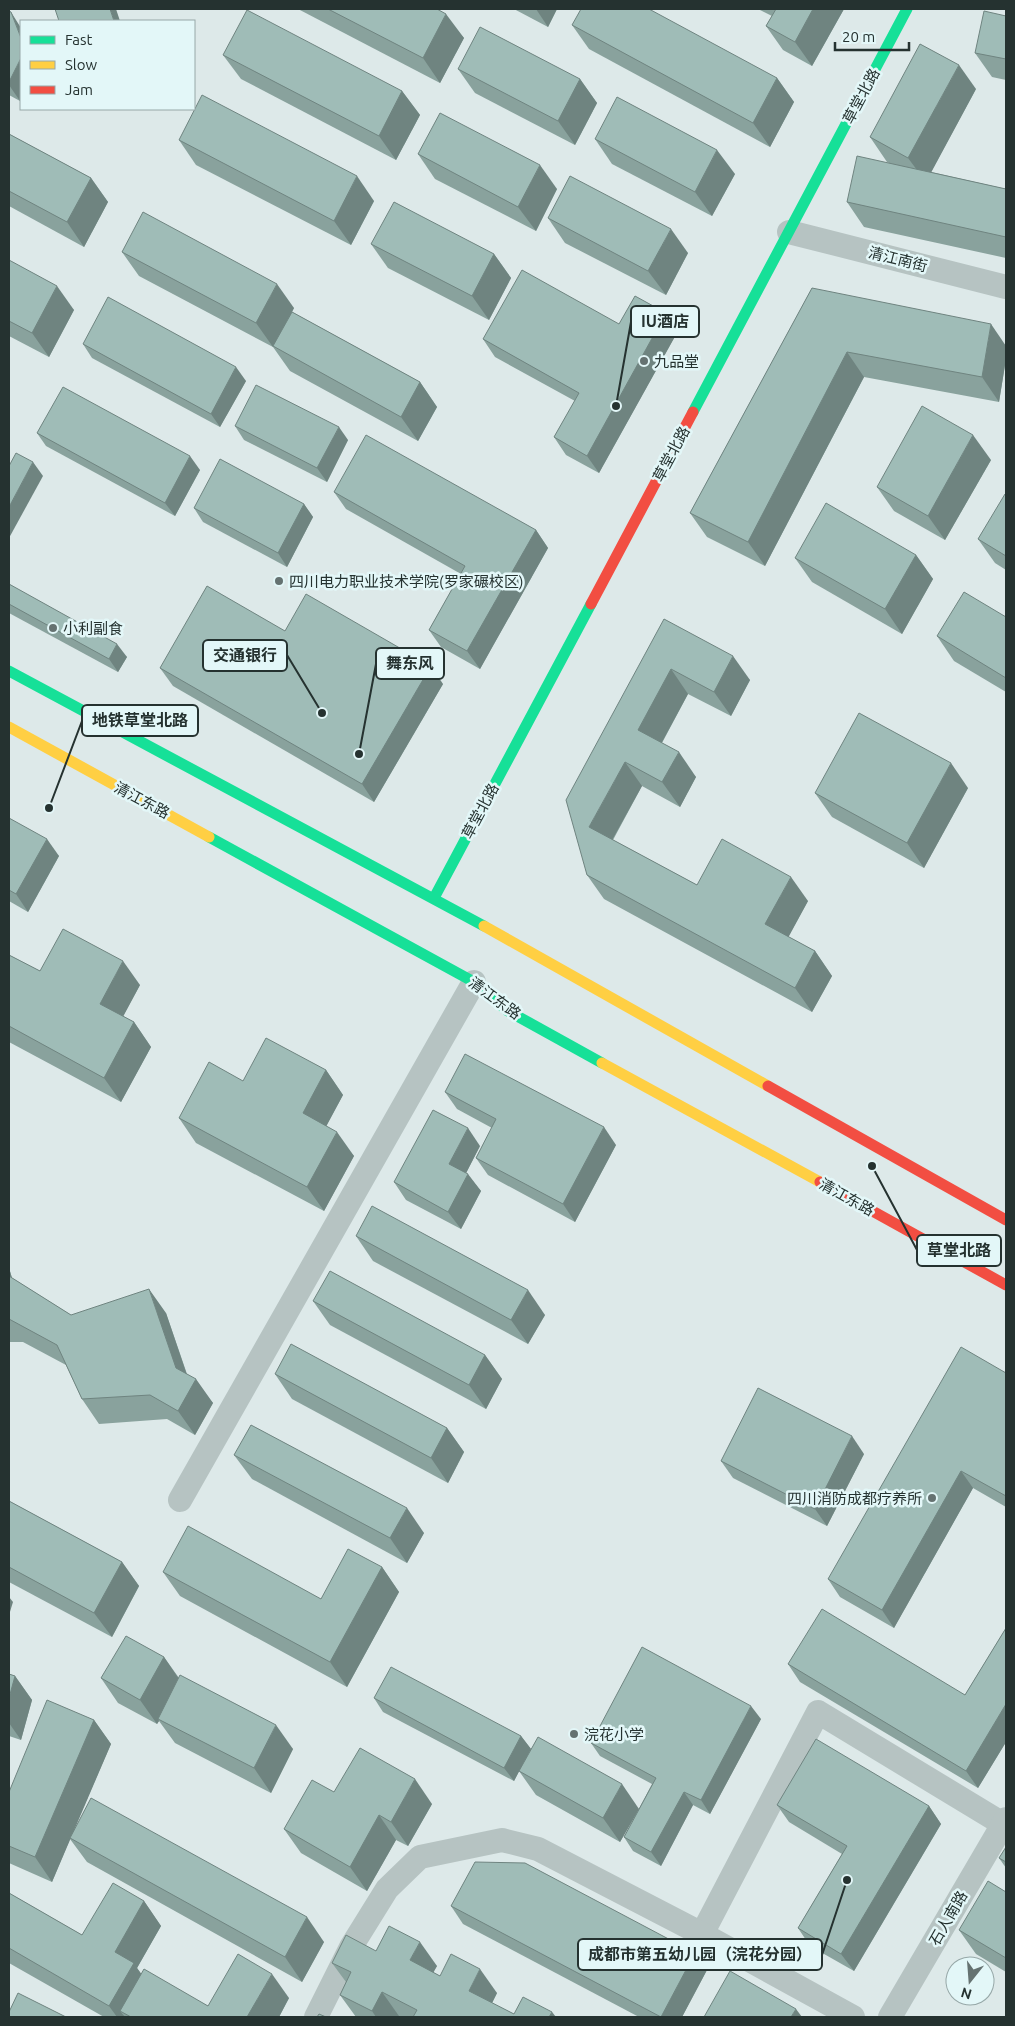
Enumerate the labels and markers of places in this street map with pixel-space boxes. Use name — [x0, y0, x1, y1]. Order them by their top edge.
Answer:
callout: IU酒店 — [631, 306, 699, 337]
place label: 九品堂 — [654, 353, 699, 370]
marker: 九品堂 — [638, 355, 650, 367]
place label: 四川电力职业技术学院(罗家碾校区) — [289, 573, 523, 590]
marker: 四川电力职业技术学院(罗家碾校区) — [273, 575, 285, 587]
place label: 小利副食 — [63, 620, 123, 637]
marker: 小利副食 — [47, 622, 59, 634]
callout: 交通银行 — [203, 640, 287, 671]
callout: 舞东风 — [376, 648, 444, 679]
callout: 地铁草堂北路 — [82, 705, 198, 736]
callout: 草堂北路 — [917, 1235, 1001, 1266]
place label: 四川消防成都疗养所 — [787, 1490, 922, 1507]
marker: 四川消防成都疗养所 — [926, 1492, 938, 1504]
place label: 浣花小学 — [584, 1726, 644, 1743]
marker: 浣花小学 — [568, 1728, 580, 1740]
callout: 成都市第五幼儿园（浣花分园） — [578, 1939, 822, 1970]

